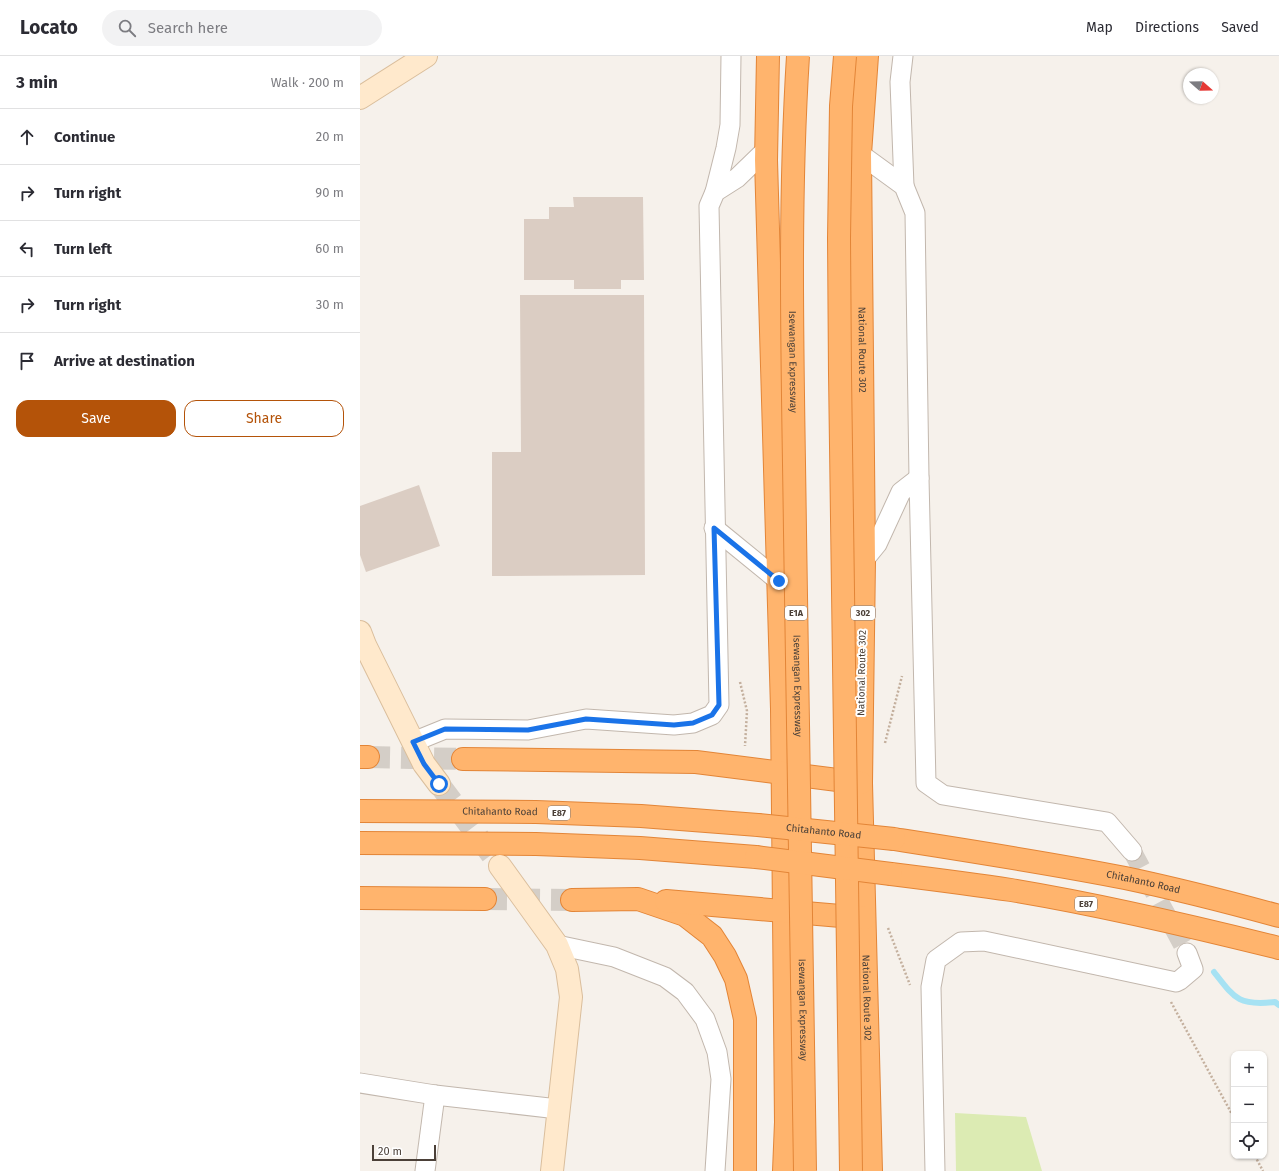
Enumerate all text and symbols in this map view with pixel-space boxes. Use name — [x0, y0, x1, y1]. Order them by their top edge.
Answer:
search box — [102, 10, 382, 46]
text: Locato — [20, 16, 78, 39]
icon: search — [116, 17, 138, 39]
text: Search here — [148, 19, 228, 37]
text: Map — [1086, 19, 1113, 36]
text: Directions — [1135, 19, 1199, 36]
text: Saved — [1221, 19, 1259, 36]
north arrow — [1183, 68, 1219, 104]
text: 3 min — [16, 72, 58, 93]
text: Walk · 200 m — [271, 75, 344, 90]
icon: ahead — [16, 126, 38, 148]
text: Continue — [54, 128, 115, 146]
text: 20 m — [316, 129, 344, 144]
icon: right — [16, 182, 38, 204]
text: Turn right — [54, 184, 121, 202]
text: 90 m — [315, 185, 344, 200]
icon: left — [16, 238, 38, 260]
text: Turn left — [54, 240, 112, 258]
text: 60 m — [315, 241, 344, 256]
icon: right — [16, 294, 38, 316]
text: Turn right — [54, 296, 121, 314]
text: 30 m — [316, 297, 344, 312]
street label: National Route 302 — [856, 307, 868, 393]
street label: Isewangan Expressway — [786, 311, 799, 413]
icon: arrive — [16, 350, 38, 372]
text: Arrive at destination — [54, 352, 195, 370]
button: Save — [16, 400, 176, 437]
button: Share — [184, 400, 344, 437]
route end — [770, 572, 788, 590]
road number: E1A — [785, 606, 807, 620]
road number: 302 — [851, 606, 875, 620]
street label: National Route 302 — [855, 630, 869, 716]
street label: Isewangan Expressway — [791, 635, 804, 737]
route start — [430, 775, 448, 793]
street label: Chitahanto Road — [462, 806, 538, 818]
road number: E87 — [548, 806, 570, 820]
street label: Chitahanto Road — [786, 822, 862, 842]
street label: Chitahanto Road — [1105, 868, 1182, 896]
road number: E87 — [1075, 897, 1097, 911]
street label: National Route 302 — [859, 955, 874, 1041]
street label: Isewangan Expressway — [796, 959, 809, 1061]
map controls — [1231, 1051, 1267, 1159]
button: + — [1231, 1051, 1267, 1087]
button: − — [1231, 1087, 1267, 1123]
button: locate — [1231, 1123, 1267, 1159]
scale bar — [372, 1143, 436, 1162]
text: 20 m — [378, 1145, 402, 1158]

